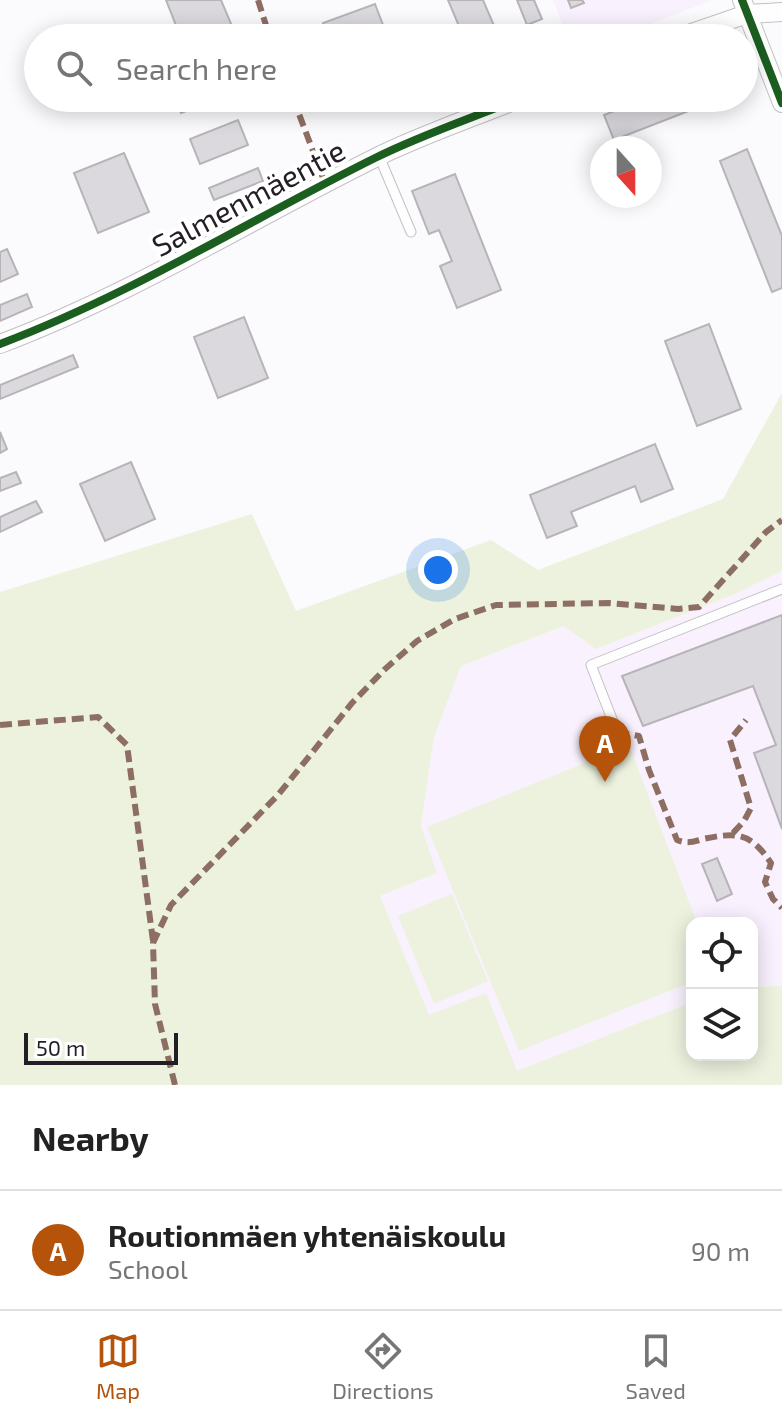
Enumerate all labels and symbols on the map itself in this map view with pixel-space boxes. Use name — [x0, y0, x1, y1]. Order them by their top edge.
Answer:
street label: Salmenmäentie — [145, 131, 351, 263]
north arrow — [590, 136, 662, 208]
your location — [418, 550, 458, 590]
pin: A — [579, 716, 631, 782]
scale bar — [24, 1029, 178, 1065]

